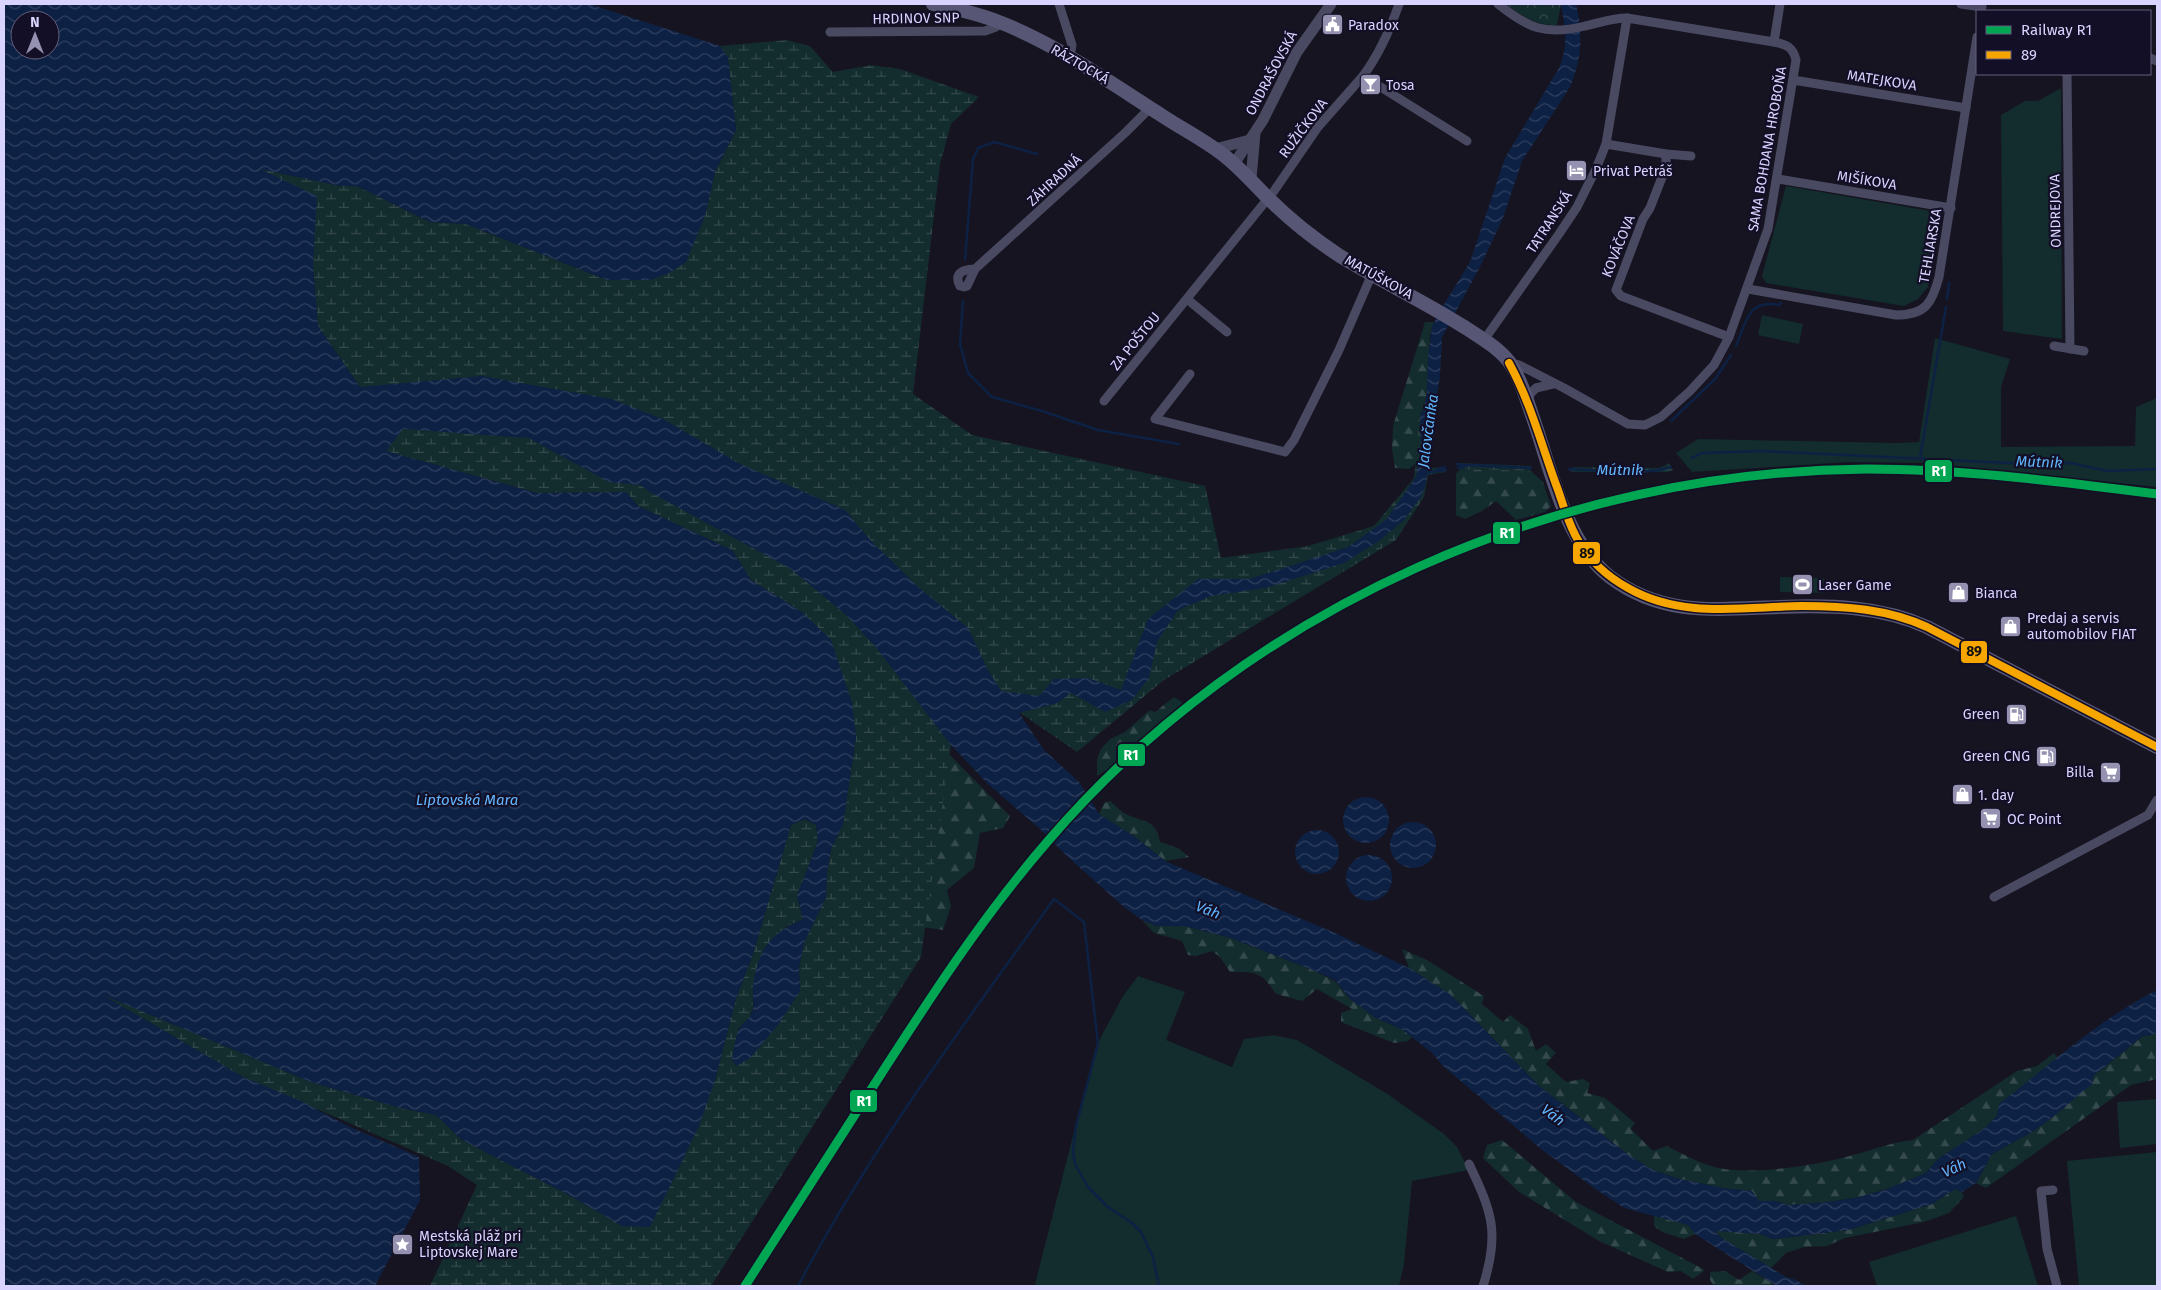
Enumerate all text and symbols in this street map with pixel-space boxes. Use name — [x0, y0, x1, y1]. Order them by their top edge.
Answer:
street label: HRDINOV SNP — [872, 9, 960, 28]
north arrow — [10, 10, 60, 60]
legend — [1976, 10, 2151, 75]
public building icon: Paradox — [1320, 13, 1344, 37]
text: N — [30, 14, 40, 31]
place label: Paradox — [1348, 17, 1399, 34]
text: Railway R1 — [2021, 21, 2092, 39]
street label: ONDRAŠOVSKÁ — [1241, 28, 1301, 118]
street label: RÁZTOCKÁ — [1048, 40, 1112, 88]
text: 89 — [2021, 46, 2037, 64]
street label: SAMA BOHDANA HROBOŇA — [1744, 65, 1790, 233]
street label: MATEJKOVA — [1846, 67, 1918, 94]
bar icon: Tosa — [1358, 73, 1382, 97]
place label: Tosa — [1386, 77, 1415, 94]
street label: RUŽIČKOVA — [1275, 95, 1331, 161]
street label: ZÁHRADNÁ — [1023, 150, 1085, 210]
hotel icon: Privat Petráš — [1565, 159, 1589, 183]
place label: Privat Petráš — [1593, 163, 1673, 180]
street label: MIŠÍKOVA — [1836, 166, 1898, 194]
street label: ONDREJOVA — [2046, 174, 2065, 248]
street label: TATRANSKÁ — [1522, 187, 1576, 257]
street label: TEHLIARSKA — [1916, 207, 1945, 285]
street label: KOVÁČOVA — [1597, 212, 1639, 280]
street label: MATÚŠKOVA — [1342, 251, 1416, 303]
street label: ZA POŠTOU — [1106, 308, 1164, 374]
water label: Jalovčanka — [1414, 393, 1442, 470]
water label: Mútnik — [2015, 452, 2063, 472]
line badge: R1 — [1924, 459, 1953, 483]
water label: Mútnik — [1597, 461, 1643, 479]
text: R1 — [1932, 463, 1946, 480]
line badge: R1 — [1492, 521, 1521, 545]
text: R1 — [1500, 525, 1514, 542]
line badge: 89 — [1572, 541, 1601, 565]
text: 89 — [1579, 545, 1595, 562]
sports icon: Laser Game — [1790, 573, 1814, 597]
place label: Laser Game — [1818, 577, 1892, 594]
shop icon: Bianca — [1947, 581, 1971, 605]
place label: Bianca — [1975, 585, 2017, 602]
place label: Predaj a servis automobilov FIAT — [2027, 610, 2137, 643]
shop icon: Predaj a servis automobilov FIAT — [1999, 614, 2023, 638]
line badge: 89 — [1960, 640, 1988, 664]
text: 89 — [1966, 643, 1982, 660]
fuel station icon: Green — [2004, 702, 2028, 726]
place label: Green — [1963, 706, 2000, 723]
line badge: R1 — [1117, 743, 1146, 767]
fuel station icon: Green CNG — [2034, 744, 2058, 768]
text: R1 — [1124, 747, 1138, 764]
place label: Green CNG — [1963, 748, 2030, 765]
supermarket icon: Billa — [2098, 760, 2122, 784]
place label: Billa — [2066, 764, 2094, 781]
shop icon: 1. day — [1950, 783, 1974, 807]
place label: 1. day — [1978, 787, 2014, 804]
water label: Liptovská Mara — [416, 791, 518, 809]
supermarket icon: OC Point — [1979, 807, 2003, 831]
place label: OC Point — [2007, 811, 2062, 828]
water label: Váh — [1193, 897, 1223, 923]
line badge: R1 — [849, 1089, 878, 1113]
text: R1 — [857, 1093, 871, 1110]
water label: Váh — [1538, 1100, 1568, 1130]
water label: Váh — [1939, 1155, 1969, 1181]
place label: Mestská pláž pri Liptovskej Mare — [419, 1228, 521, 1261]
place icon: Mestská pláž pri Liptovskej Mare — [391, 1232, 415, 1256]

